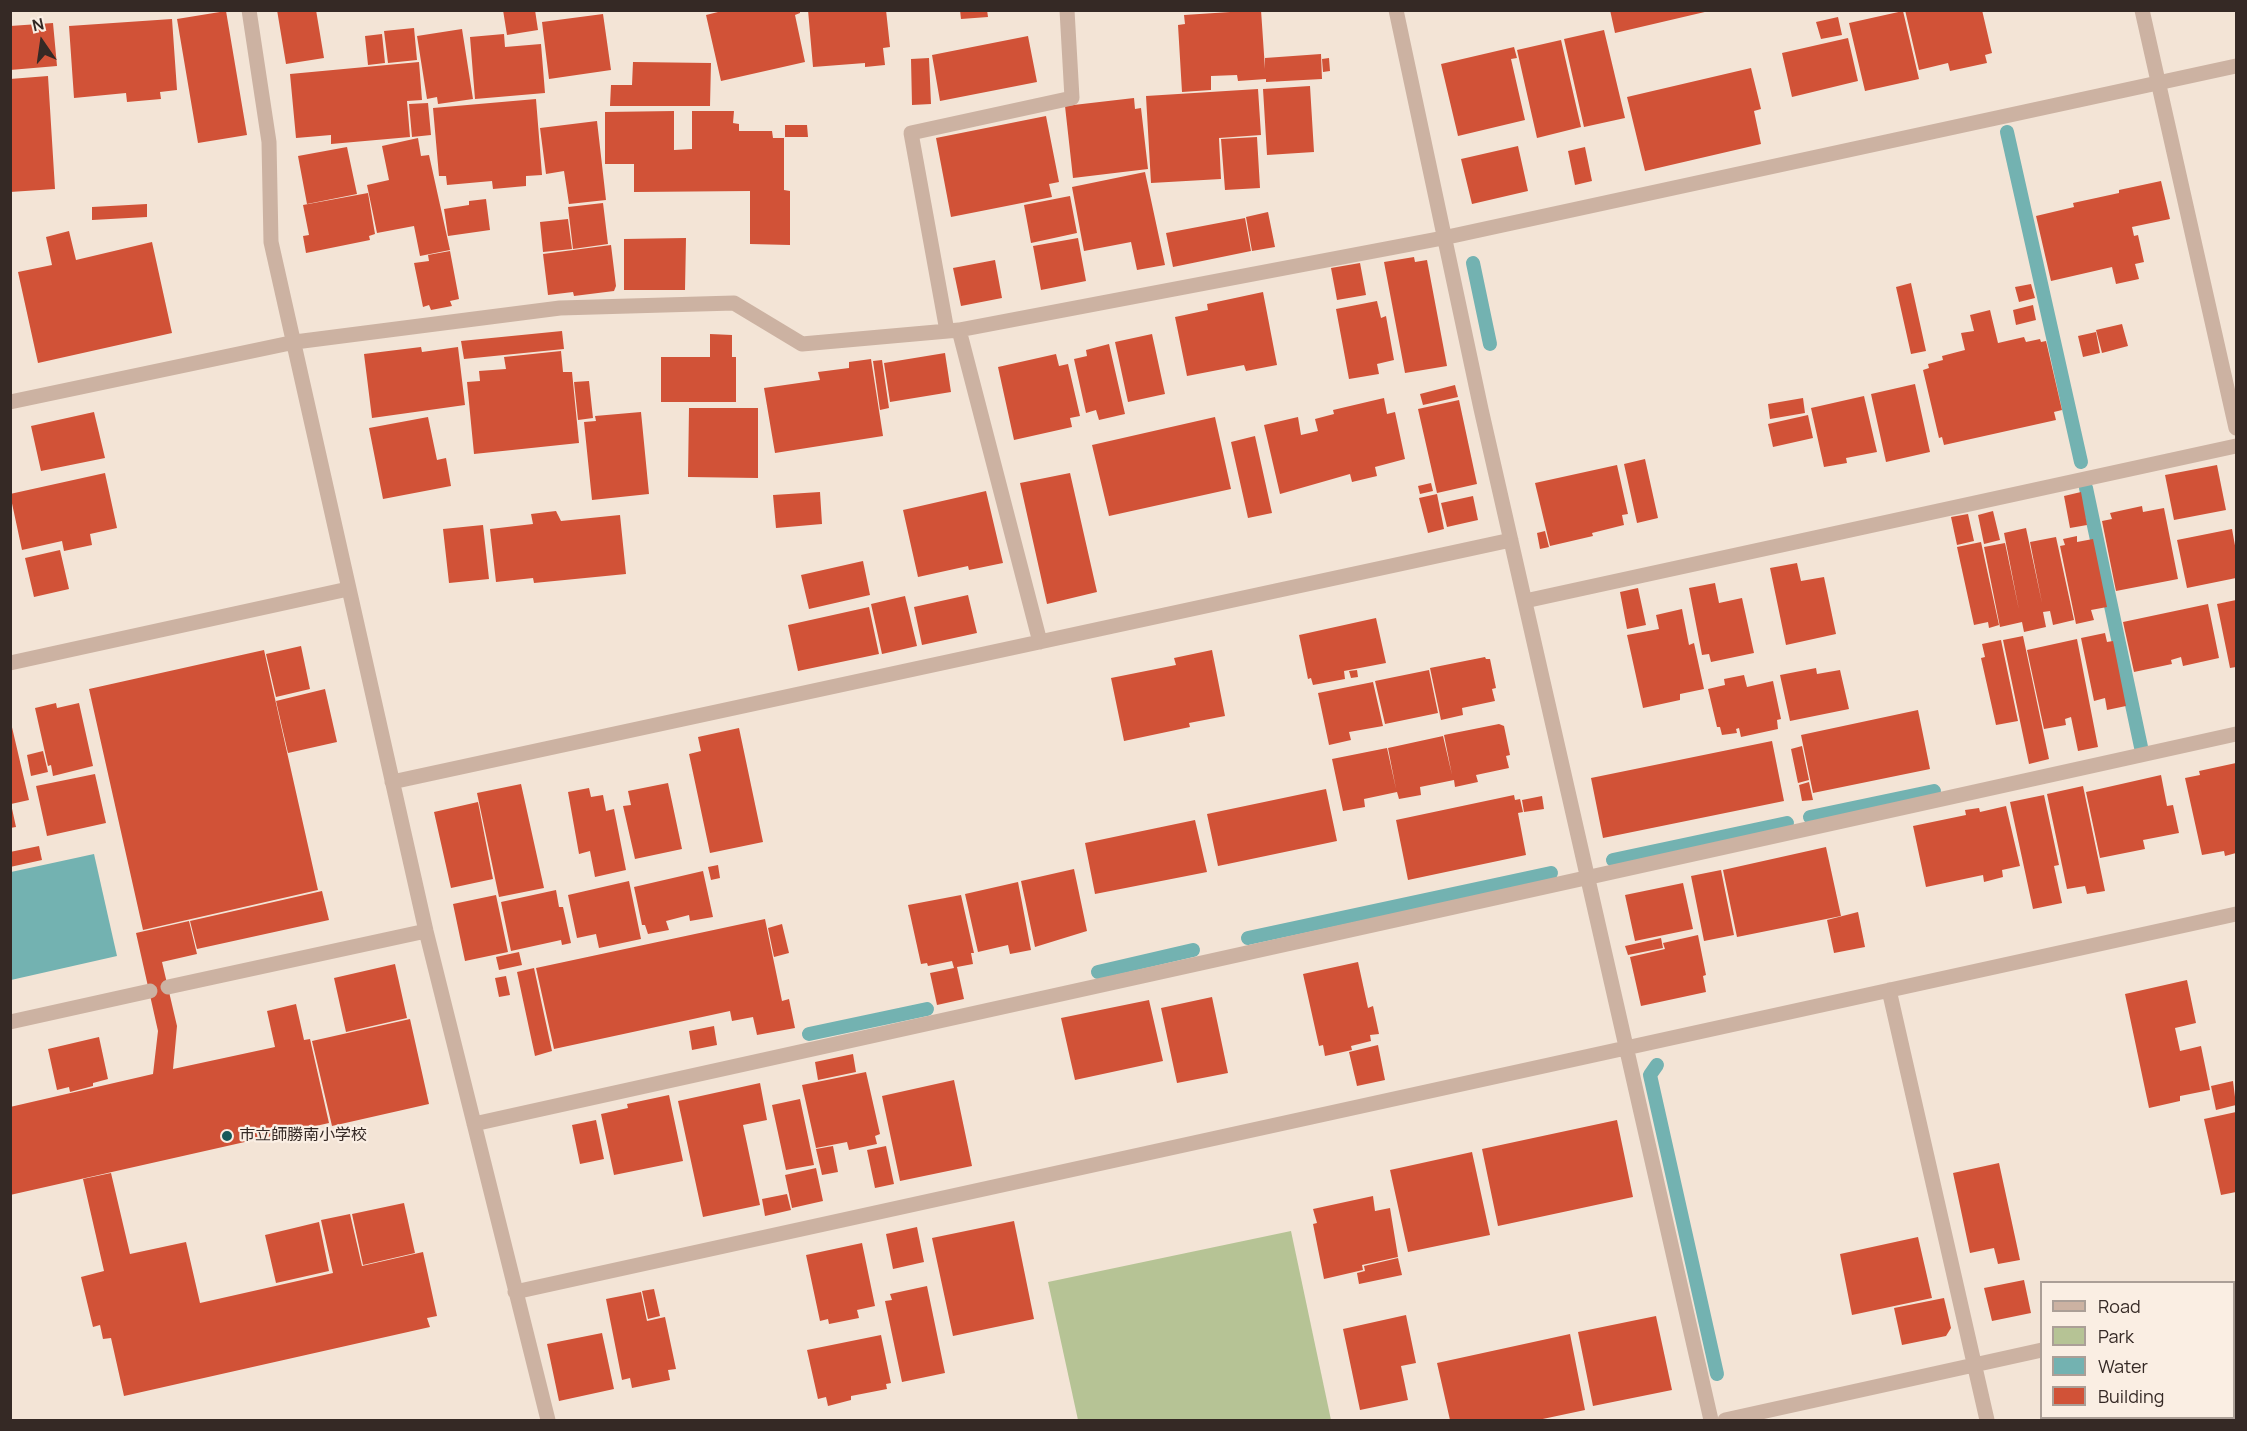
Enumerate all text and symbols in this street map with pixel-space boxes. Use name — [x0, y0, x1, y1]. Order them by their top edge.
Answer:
north arrow — [12, 12, 72, 72]
text: N — [30, 12, 46, 36]
place label: 市立師勝南小学校 — [239, 1126, 367, 1146]
marker: 市立師勝南小学校 — [220, 1129, 234, 1143]
legend — [2040, 1281, 2235, 1419]
text: Road — [2098, 1294, 2141, 1318]
text: Park — [2098, 1324, 2134, 1348]
text: Water — [2098, 1354, 2148, 1378]
text: Building — [2098, 1384, 2164, 1408]

